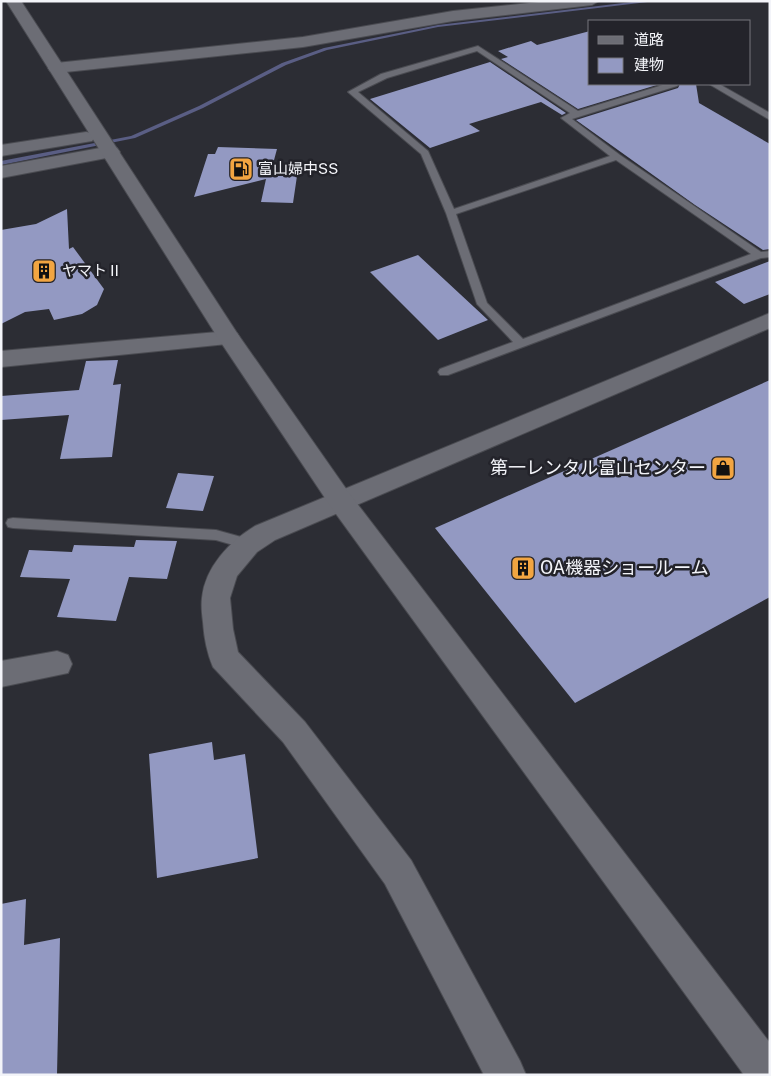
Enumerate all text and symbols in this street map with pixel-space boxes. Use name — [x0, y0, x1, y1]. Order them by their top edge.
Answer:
legend — [588, 20, 751, 85]
text: 道路 — [634, 31, 664, 48]
text: 建物 — [634, 56, 664, 73]
fuel station icon: 富山婦中SS — [228, 156, 254, 182]
place label: 富山婦中SS — [258, 160, 338, 177]
building icon: ヤマトⅡ — [31, 258, 57, 284]
place label: ヤマトⅡ — [62, 262, 122, 279]
shop icon: 第一レンタル富山センター — [710, 455, 736, 481]
place label: 第一レンタル富山センター — [490, 457, 706, 478]
building icon: OA機器ショールーム — [510, 555, 536, 581]
place label: OA機器ショールーム — [540, 557, 709, 578]

